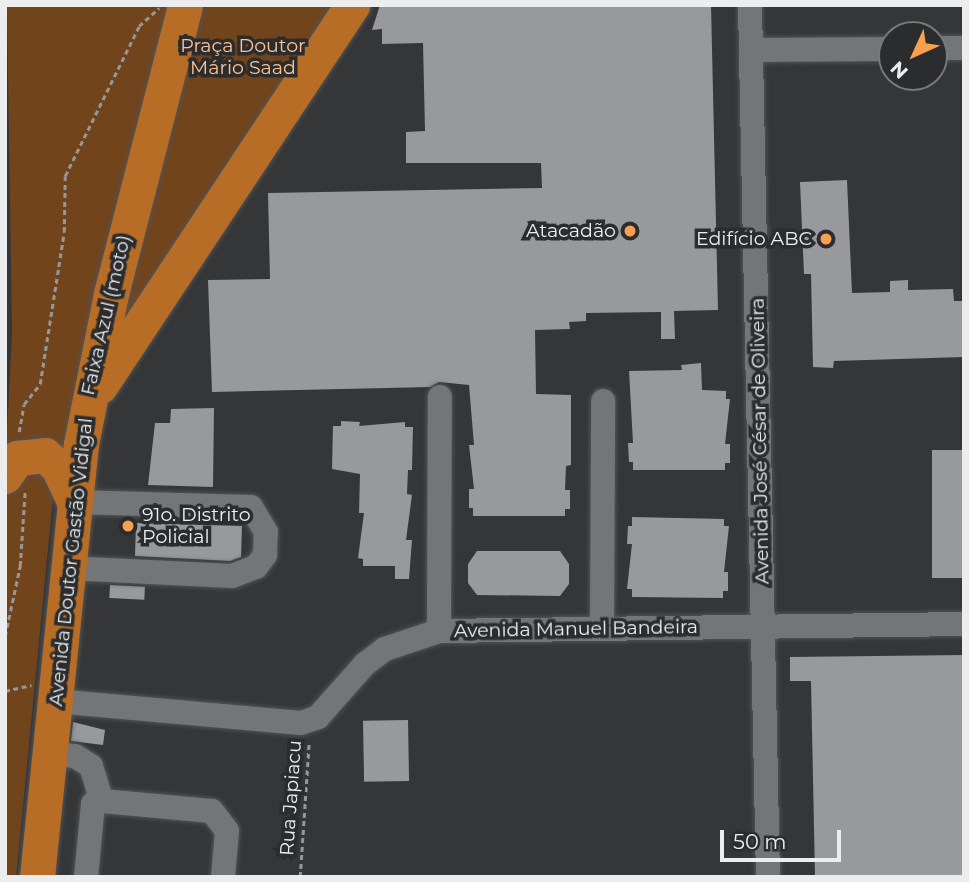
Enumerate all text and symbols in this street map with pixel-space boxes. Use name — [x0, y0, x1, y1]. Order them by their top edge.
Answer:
north arrow — [878, 21, 948, 91]
park label: Praça Doutor Mário Saad — [180, 35, 306, 79]
text: N — [886, 56, 913, 83]
place label: Atacadão — [526, 220, 616, 242]
marker: Atacadão — [622, 223, 638, 239]
place label: Edifício ABC — [696, 228, 812, 250]
marker: Edifício ABC — [818, 231, 834, 247]
street label: Faixa Azul (moto) — [76, 232, 136, 398]
street label: Avenida José César de Oliveira — [746, 298, 774, 584]
street label: Avenida Doutor Gastão Vidigal — [45, 417, 97, 707]
place label: 91o. Distrito Policial — [142, 504, 251, 548]
marker: 91o. Distrito Policial — [120, 518, 136, 534]
street label: Avenida Manuel Bandeira — [454, 615, 698, 643]
street label: Rua Japiacu — [276, 739, 306, 857]
scale bar — [724, 816, 845, 860]
text: 50 m — [733, 829, 787, 854]

